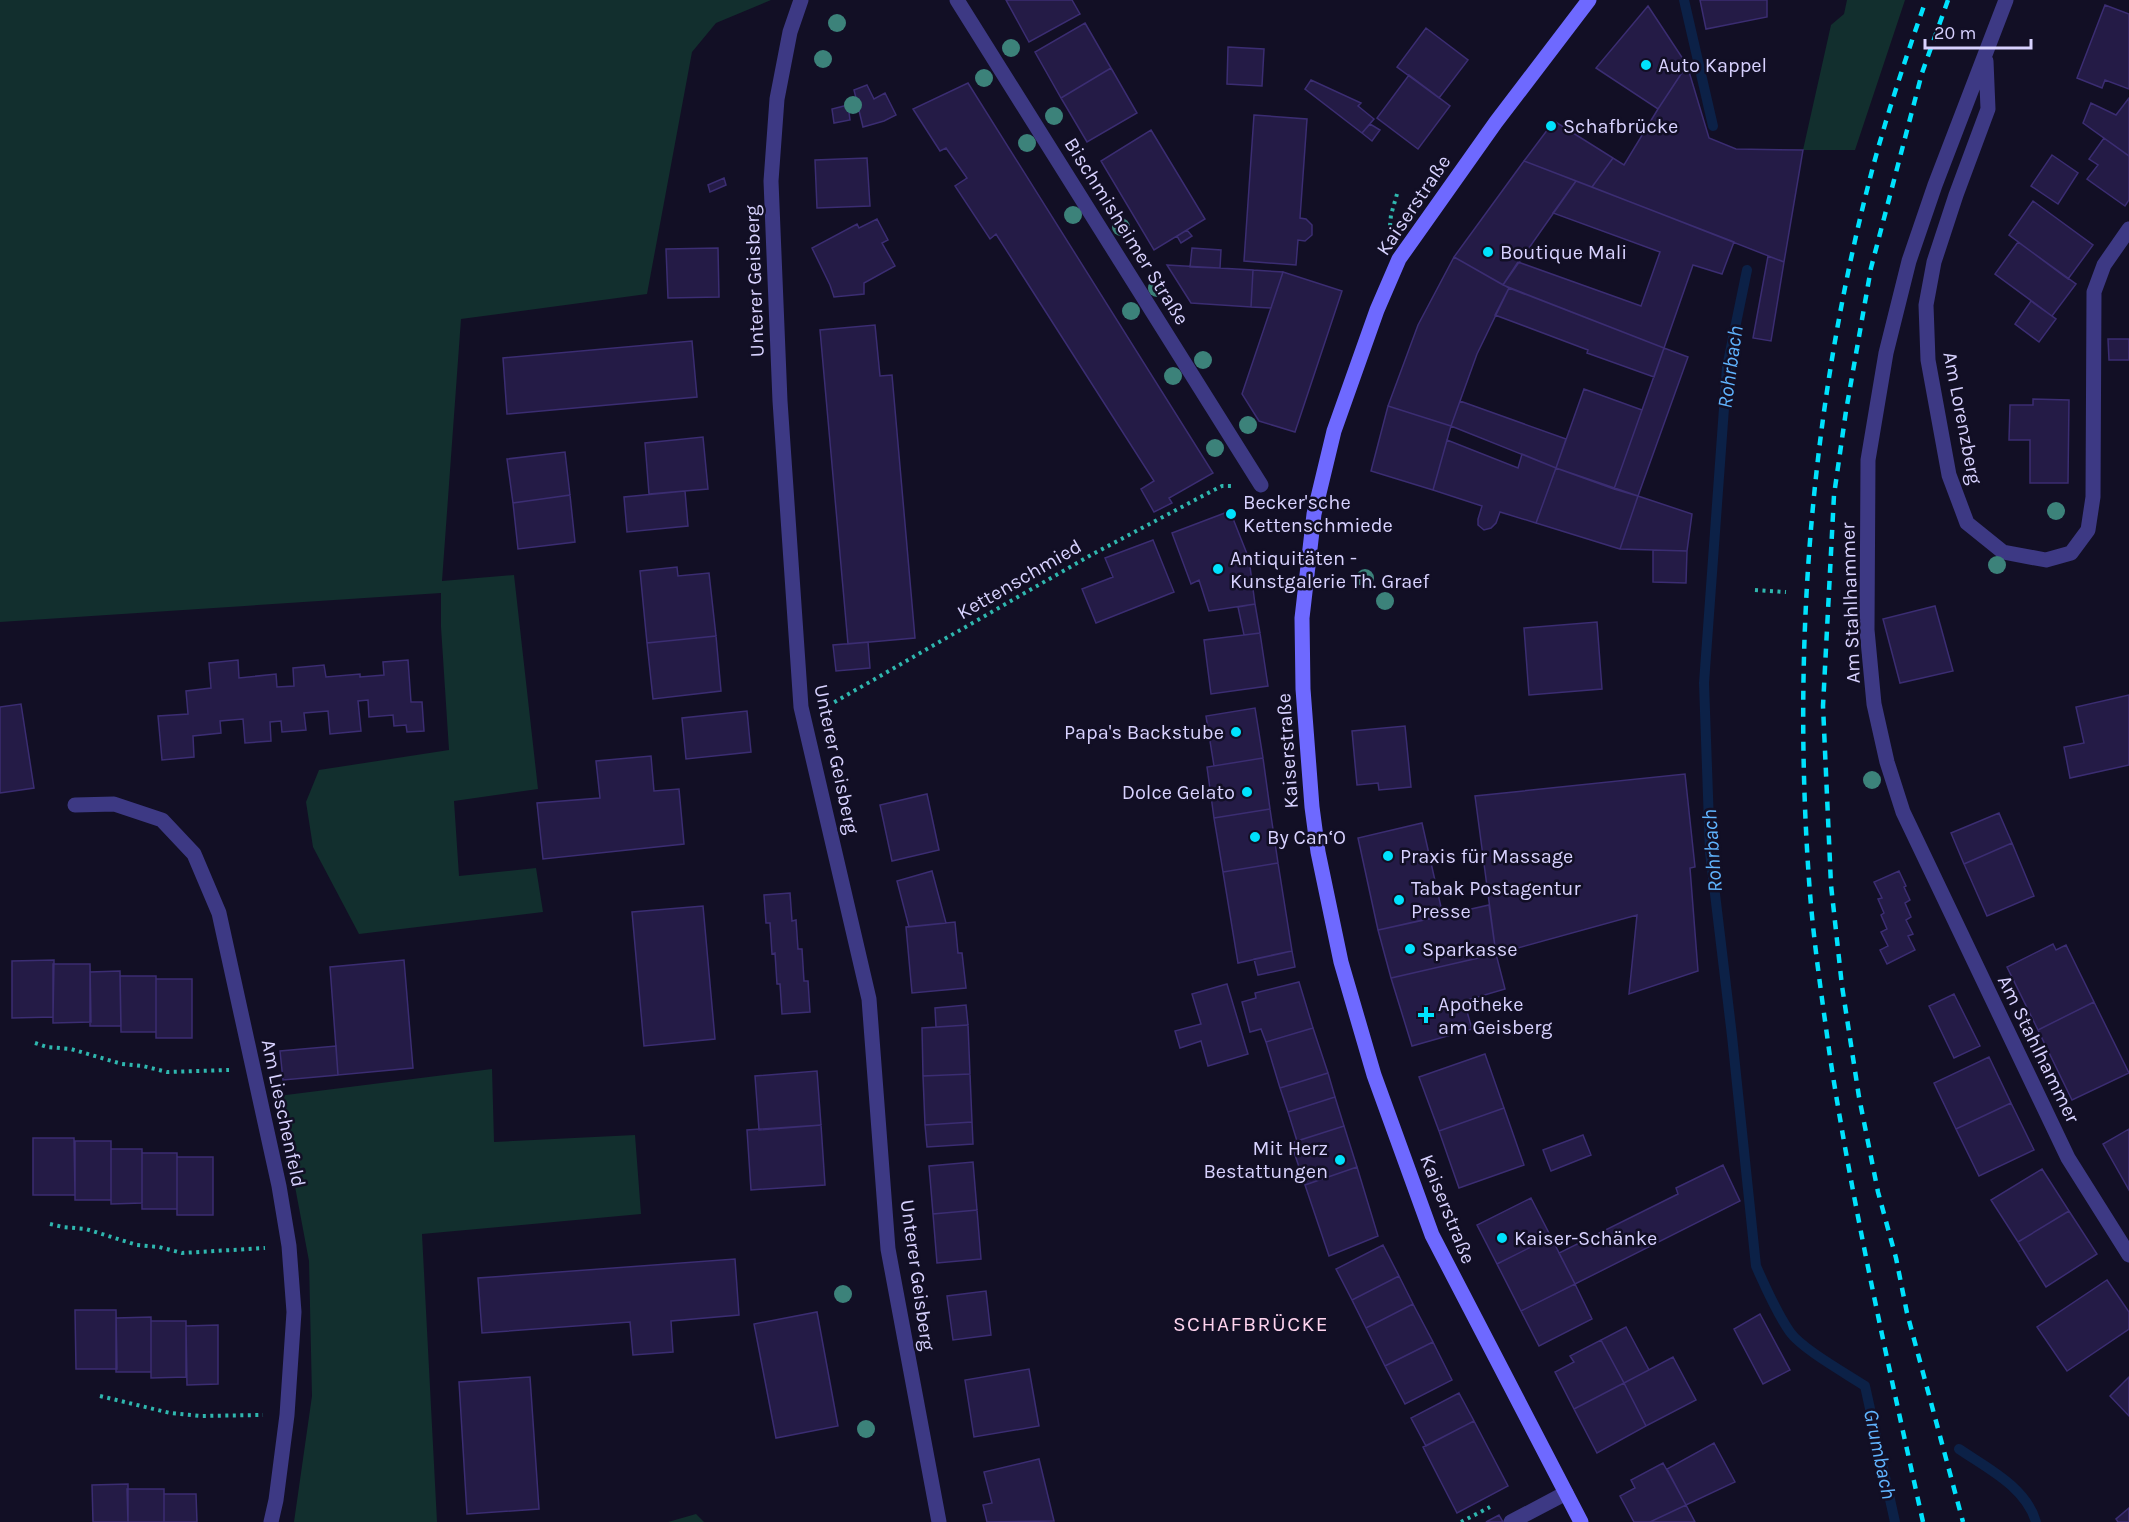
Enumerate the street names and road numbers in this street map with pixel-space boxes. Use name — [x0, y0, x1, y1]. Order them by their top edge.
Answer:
street label: Bischmisheimer Straße — [1060, 134, 1194, 329]
street label: Kaiserstraße — [1371, 151, 1455, 260]
street label: Unterer Geisberg — [740, 204, 769, 358]
street label: Am Lorenzberg — [1938, 350, 1987, 486]
street label: Am Stahlhammer — [1836, 521, 1865, 684]
street label: Kettenschmied — [953, 535, 1085, 624]
street label: Unterer Geisberg — [809, 682, 864, 836]
street label: Kaiserstraße — [1272, 692, 1303, 810]
street label: Am Stahlhammer — [1993, 972, 2085, 1127]
street label: Am Lieschenfeld — [257, 1037, 310, 1189]
street label: Kaiserstraße — [1415, 1151, 1480, 1267]
street label: Unterer Geisberg — [896, 1198, 939, 1352]

